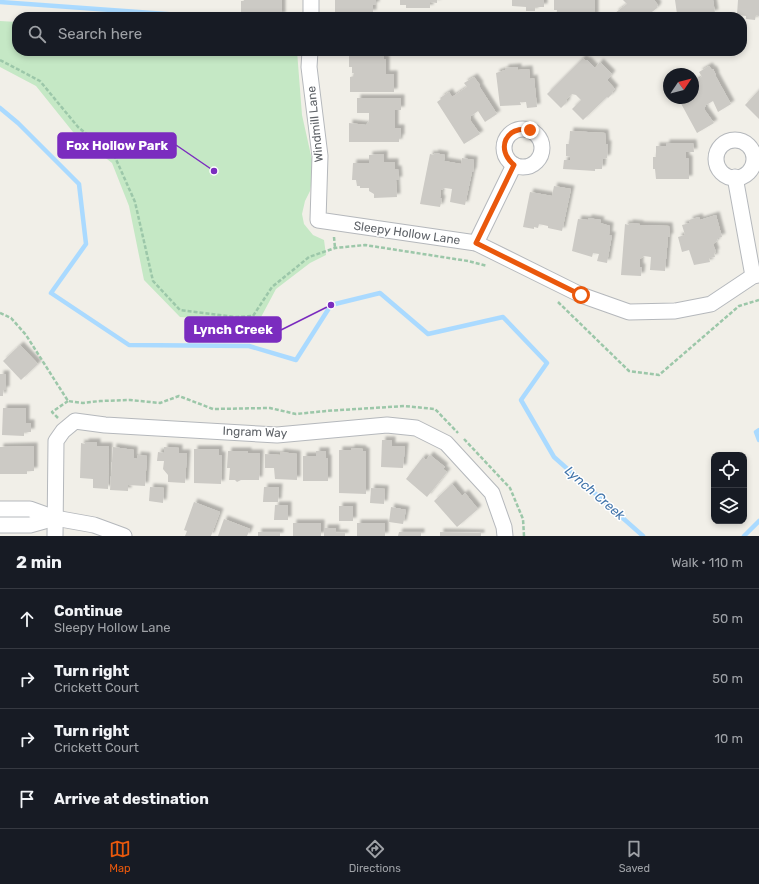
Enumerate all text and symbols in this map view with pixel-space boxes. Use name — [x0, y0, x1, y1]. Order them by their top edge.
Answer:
search box — [12, 12, 747, 56]
icon: search — [26, 23, 48, 45]
text: Search here — [58, 25, 142, 43]
north arrow — [663, 68, 699, 104]
street label: Windmill Lane — [304, 85, 326, 163]
route end — [521, 121, 539, 139]
callout: Fox Hollow Park — [58, 133, 176, 158]
text: Fox Hollow Park — [66, 138, 168, 153]
street label: Sleepy Hollow Lane — [353, 219, 462, 247]
route start — [572, 286, 590, 304]
callout: Lynch Creek — [185, 317, 281, 342]
text: Lynch Creek — [193, 322, 273, 337]
street label: Ingram Way — [222, 424, 288, 440]
map controls — [711, 452, 747, 524]
button: locate — [711, 452, 747, 488]
water label: Lynch Creek — [562, 463, 628, 523]
button: layers — [711, 488, 747, 524]
text: 2 min — [16, 552, 62, 572]
text: Walk · 110 m — [671, 555, 743, 570]
text: Continue — [54, 602, 123, 620]
icon: ahead — [16, 608, 38, 630]
text: 50 m — [712, 611, 743, 626]
text: Sleepy Hollow Lane — [54, 620, 171, 635]
text: Turn right — [54, 662, 129, 680]
icon: right — [16, 668, 38, 690]
text: 50 m — [712, 671, 743, 686]
text: Crickett Court — [54, 680, 139, 695]
text: Turn right — [54, 722, 129, 740]
icon: right — [16, 728, 38, 750]
text: 10 m — [714, 731, 743, 746]
text: Crickett Court — [54, 740, 139, 755]
icon: arrive — [16, 788, 38, 810]
text: Arrive at destination — [54, 790, 209, 808]
tab: Map — [109, 838, 131, 875]
tab: Directions — [349, 838, 401, 875]
tab: Saved — [619, 838, 650, 875]

